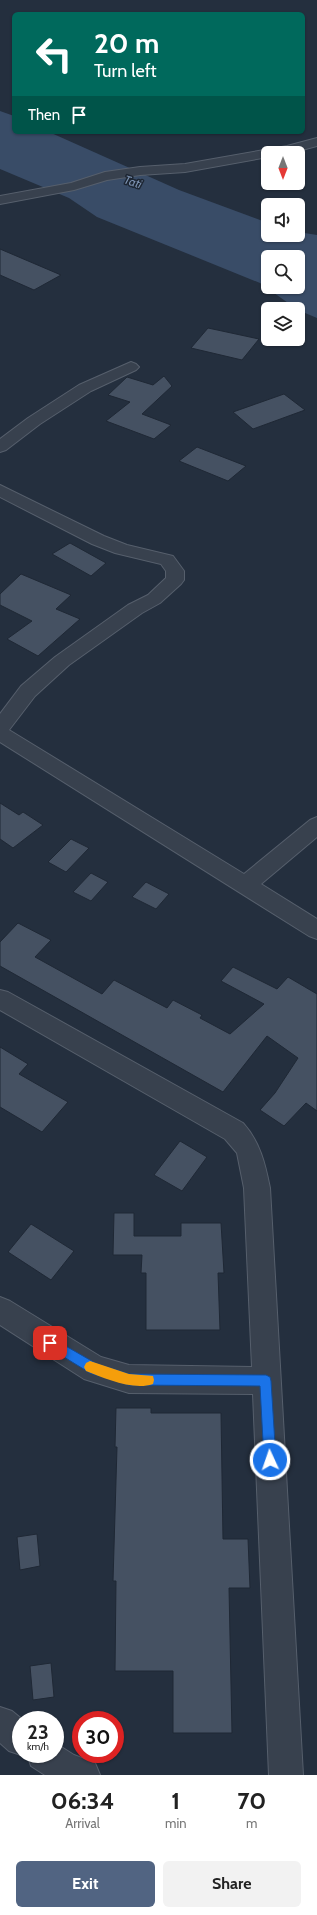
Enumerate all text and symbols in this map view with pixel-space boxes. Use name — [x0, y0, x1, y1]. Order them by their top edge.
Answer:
text: 20 m — [94, 26, 159, 60]
icon: left — [28, 28, 80, 80]
text: Turn left — [94, 60, 157, 82]
icon: arrive — [68, 104, 90, 126]
text: Then — [28, 106, 60, 124]
north arrow — [261, 146, 305, 190]
map controls — [261, 146, 305, 346]
water label: Tati — [122, 172, 144, 192]
button: sound — [261, 198, 305, 242]
button: search — [261, 250, 305, 294]
button: layers — [261, 302, 305, 346]
pin — [33, 1326, 67, 1360]
icon: arrive — [39, 1332, 61, 1354]
position arrow — [249, 1439, 291, 1481]
speed limit sign: 30 — [72, 1711, 124, 1763]
text: 23 — [27, 1720, 49, 1744]
text: km/h — [27, 1740, 49, 1753]
text: 06:34 — [51, 1786, 114, 1815]
text: 1 — [171, 1786, 180, 1815]
text: 70 — [237, 1786, 266, 1815]
text: Arrival — [65, 1815, 100, 1831]
text: min — [165, 1815, 187, 1831]
text: m — [246, 1815, 257, 1831]
button: Exit — [16, 1861, 155, 1907]
button: Share — [163, 1861, 301, 1907]

